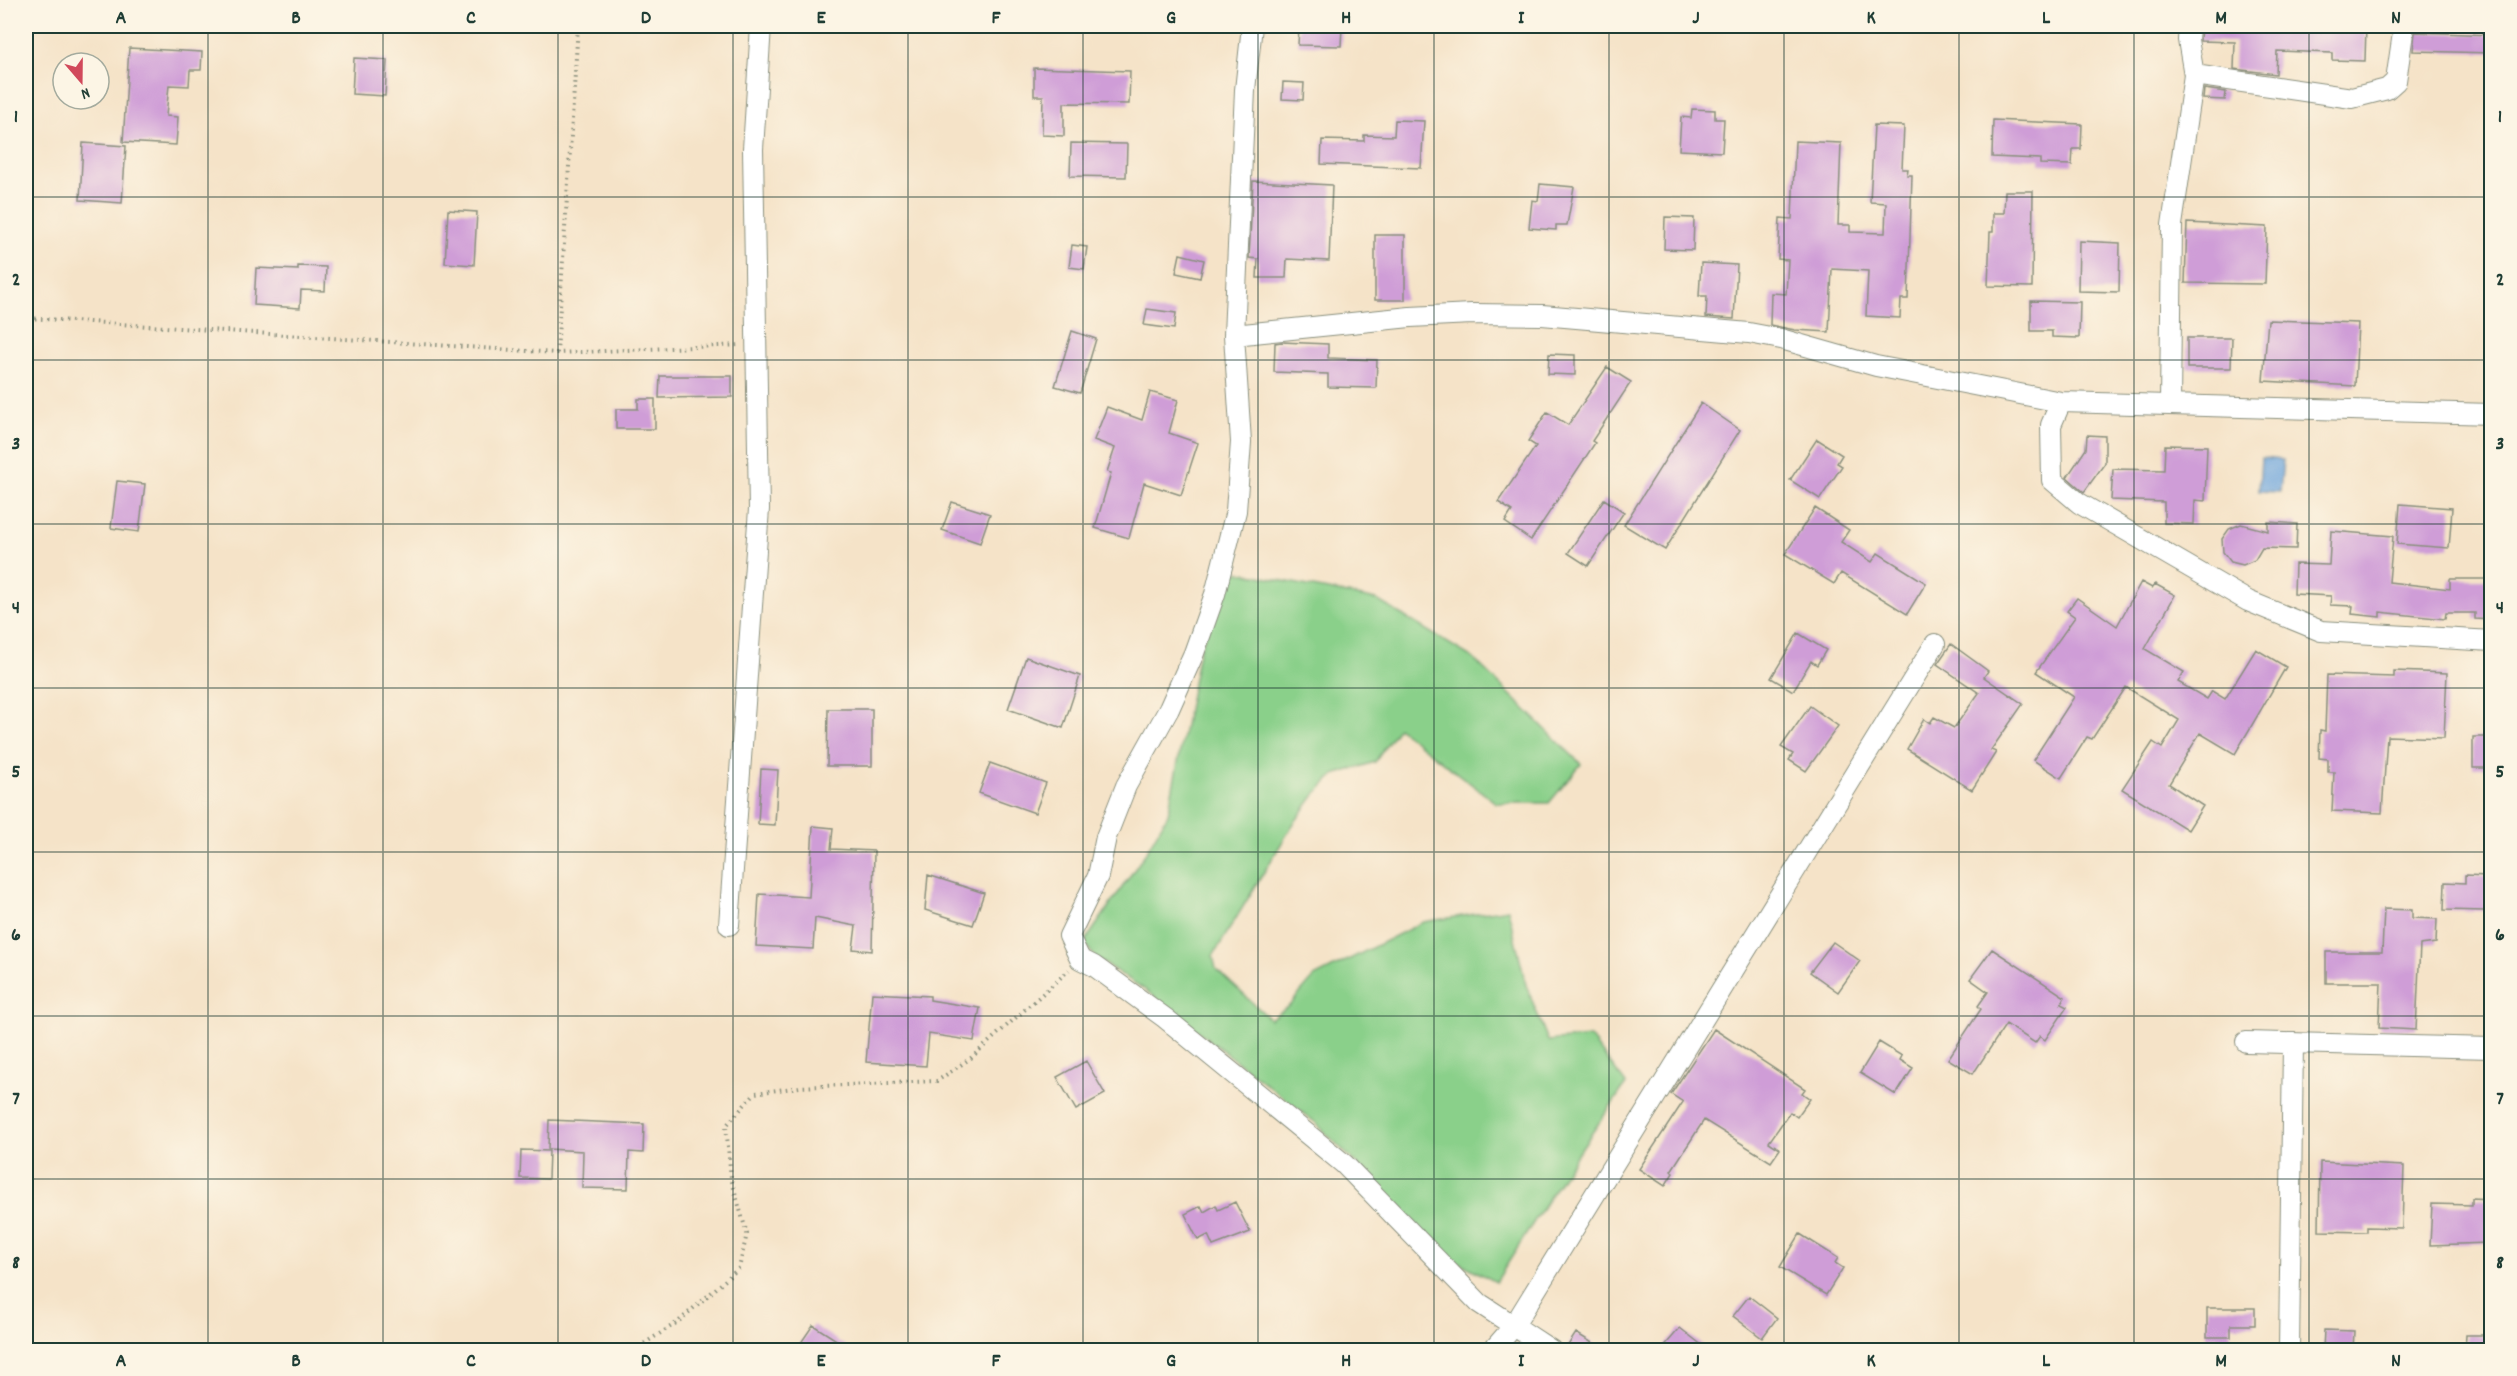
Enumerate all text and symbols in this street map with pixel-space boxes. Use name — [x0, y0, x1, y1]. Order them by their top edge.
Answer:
text: A — [116, 5, 127, 33]
text: B — [291, 5, 301, 33]
text: C — [466, 5, 476, 33]
text: D — [641, 5, 652, 33]
text: E — [816, 5, 826, 33]
text: F — [992, 5, 1002, 33]
text: G — [1166, 5, 1176, 33]
text: H — [1341, 5, 1351, 33]
text: I — [1518, 5, 1525, 33]
text: J — [1692, 5, 1700, 33]
text: K — [1866, 5, 1876, 33]
text: L — [2042, 5, 2051, 33]
text: M — [2215, 5, 2227, 33]
text: N — [2391, 5, 2401, 33]
north arrow — [51, 51, 111, 111]
text: N — [78, 81, 93, 105]
text: 1 — [14, 104, 18, 132]
text: 1 — [2498, 104, 2502, 132]
text: 2 — [12, 267, 20, 295]
text: 2 — [2496, 267, 2504, 295]
text: 3 — [12, 431, 20, 459]
text: 3 — [2496, 431, 2504, 459]
text: 4 — [12, 595, 20, 623]
text: 4 — [2496, 595, 2504, 623]
text: 5 — [11, 759, 21, 787]
text: 5 — [2495, 759, 2505, 787]
text: 6 — [11, 922, 21, 950]
text: 6 — [2495, 922, 2505, 950]
text: 7 — [12, 1086, 20, 1114]
text: 7 — [2496, 1086, 2504, 1114]
text: 8 — [12, 1250, 20, 1278]
text: 8 — [2496, 1250, 2504, 1278]
text: A — [116, 1348, 127, 1376]
text: B — [291, 1348, 301, 1376]
text: C — [466, 1348, 476, 1376]
text: D — [641, 1348, 652, 1376]
text: E — [816, 1348, 826, 1376]
text: F — [992, 1348, 1002, 1376]
text: G — [1166, 1348, 1176, 1376]
text: H — [1341, 1348, 1351, 1376]
text: I — [1518, 1348, 1525, 1376]
text: J — [1692, 1348, 1700, 1376]
text: K — [1866, 1348, 1876, 1376]
text: L — [2042, 1348, 2051, 1376]
text: M — [2215, 1348, 2227, 1376]
text: N — [2391, 1348, 2401, 1376]

